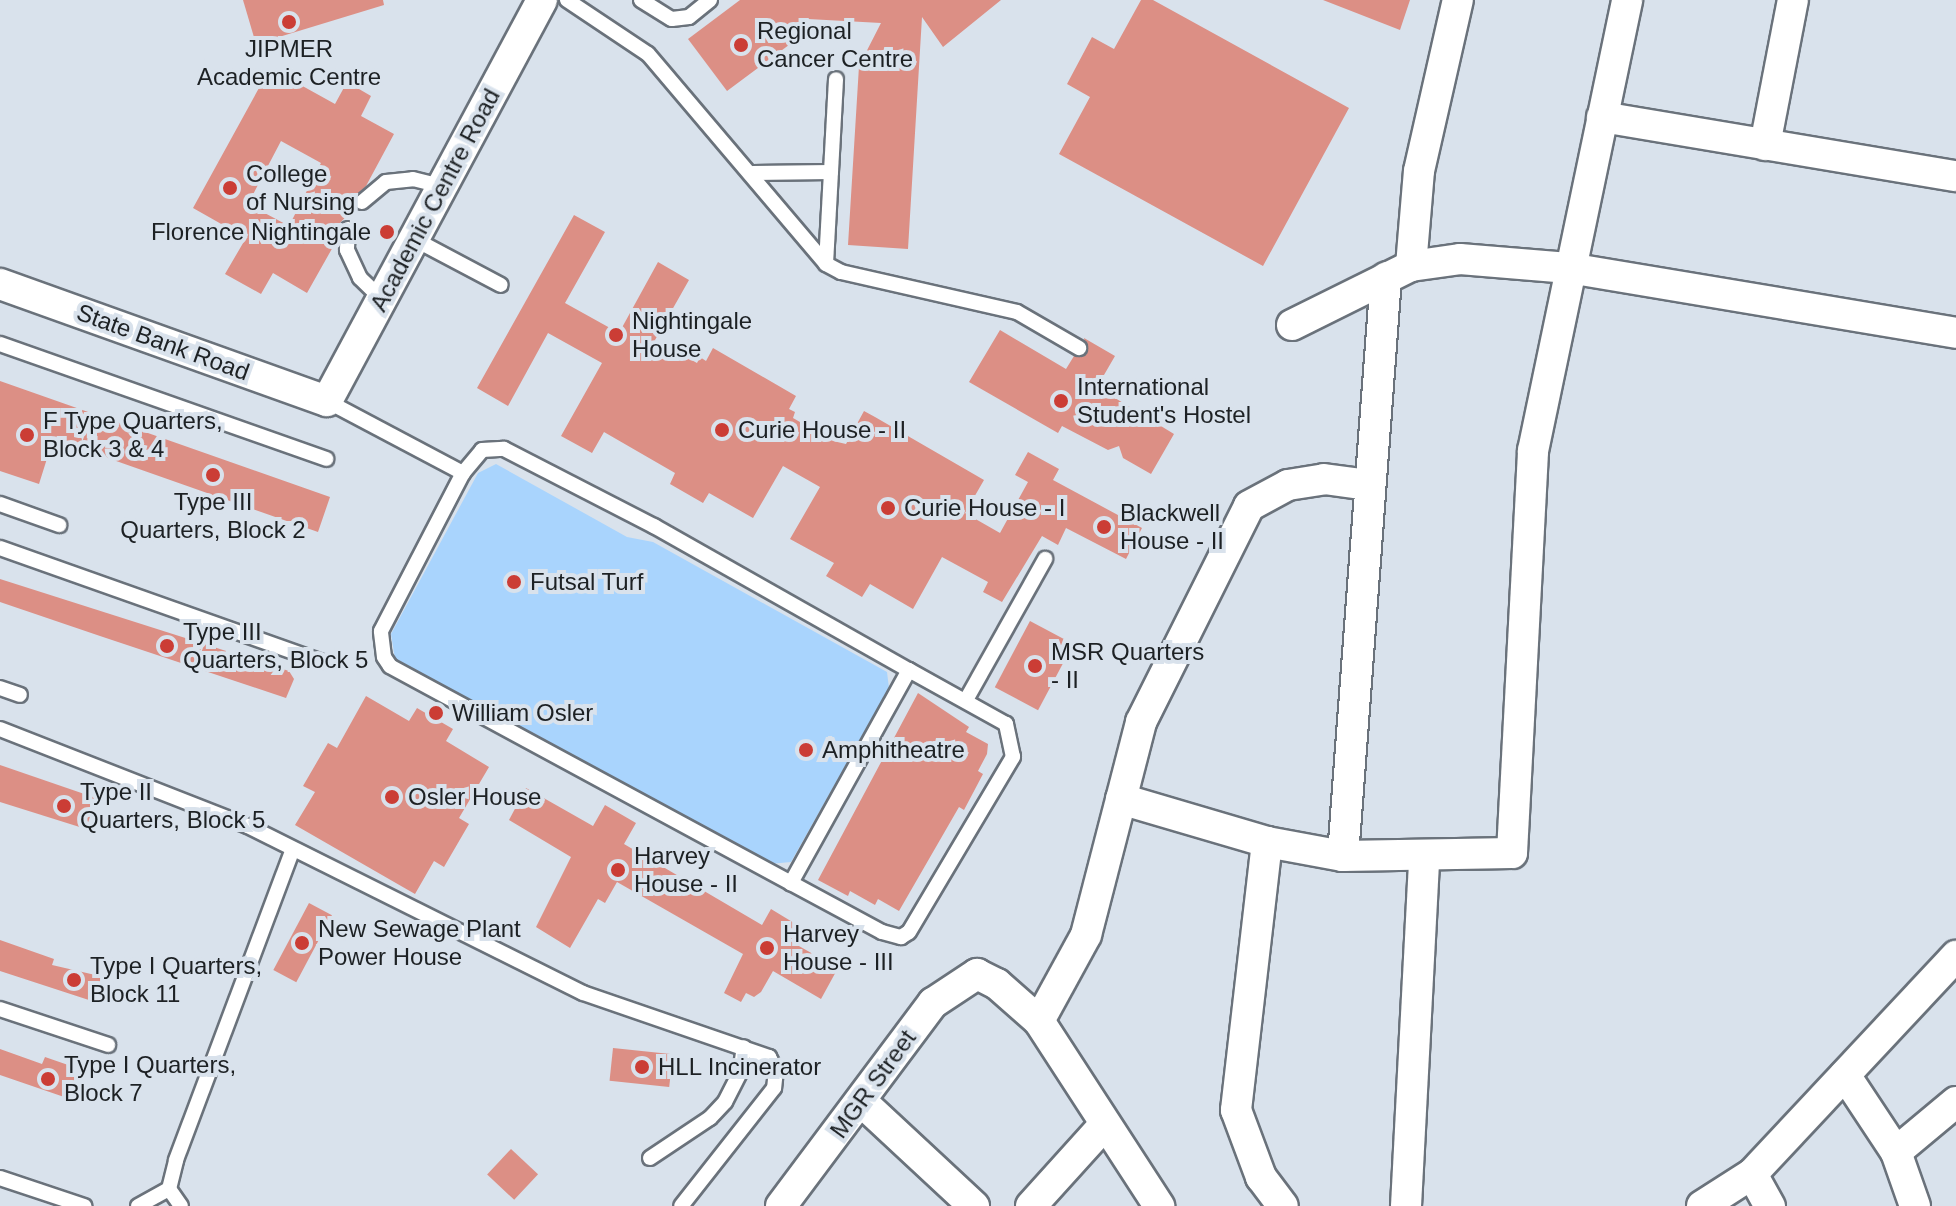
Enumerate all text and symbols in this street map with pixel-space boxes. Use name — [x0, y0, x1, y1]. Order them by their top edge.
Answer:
marker: JIPMER Academic Centre — [280, 13, 298, 31]
place label: Regional Cancer Centre — [757, 17, 913, 73]
place label: JIPMER Academic Centre — [197, 35, 381, 91]
marker: Regional Cancer Centre — [732, 36, 750, 54]
street label: Academic Centre Road — [364, 84, 506, 316]
place label: College of Nursing — [246, 160, 355, 216]
marker: College of Nursing — [221, 179, 239, 197]
place label: Florence Nightingale — [151, 218, 371, 246]
marker: Florence Nightingale — [378, 223, 396, 241]
street label: State Bank Road — [73, 297, 253, 387]
place label: Nightingale House — [632, 307, 752, 363]
marker: Nightingale House — [607, 326, 625, 344]
place label: International Student's Hostel — [1077, 373, 1251, 429]
marker: International Student's Hostel — [1052, 392, 1070, 410]
place label: F Type Quarters, Block 3 & 4 — [43, 407, 223, 463]
place label: Curie House - II — [738, 416, 906, 444]
marker: Curie House - II — [713, 421, 731, 439]
marker: F Type Quarters, Block 3 & 4 — [18, 426, 36, 444]
marker: Type III Quarters, Block 2 — [204, 466, 222, 484]
place label: Type III Quarters, Block 2 — [120, 488, 306, 544]
place label: Curie House - I — [904, 494, 1065, 522]
marker: Curie House - I — [879, 499, 897, 517]
place label: Blackwell House - II — [1120, 499, 1224, 555]
marker: Blackwell House - II — [1095, 518, 1113, 536]
place label: Futsal Turf — [530, 568, 644, 596]
marker: Futsal Turf — [505, 573, 523, 591]
place label: Type III Quarters, Block 5 — [183, 618, 368, 674]
marker: Type III Quarters, Block 5 — [158, 637, 176, 655]
place label: MSR Quarters - II — [1051, 638, 1204, 694]
marker: MSR Quarters - II — [1026, 657, 1044, 675]
place label: William Osler — [452, 699, 593, 727]
marker: William Osler — [427, 704, 445, 722]
place label: Amphitheatre — [822, 736, 965, 764]
marker: Amphitheatre — [797, 741, 815, 759]
place label: Type II Quarters, Block 5 — [80, 778, 265, 834]
place label: Osler House — [408, 783, 541, 811]
marker: Osler House — [383, 788, 401, 806]
marker: Type II Quarters, Block 5 — [55, 797, 73, 815]
place label: Harvey House - II — [634, 842, 738, 898]
marker: Harvey House - II — [609, 861, 627, 879]
place label: New Sewage Plant Power House — [318, 915, 521, 971]
place label: Harvey House - III — [783, 920, 894, 976]
marker: New Sewage Plant Power House — [293, 934, 311, 952]
marker: Harvey House - III — [758, 939, 776, 957]
place label: Type I Quarters, Block 11 — [90, 952, 262, 1008]
marker: Type I Quarters, Block 11 — [65, 971, 83, 989]
street label: MGR Street — [824, 1024, 922, 1144]
place label: Type I Quarters, Block 7 — [64, 1051, 236, 1107]
place label: HLL Incinerator — [658, 1053, 822, 1081]
marker: HLL Incinerator — [633, 1058, 651, 1076]
marker: Type I Quarters, Block 7 — [39, 1070, 57, 1088]

